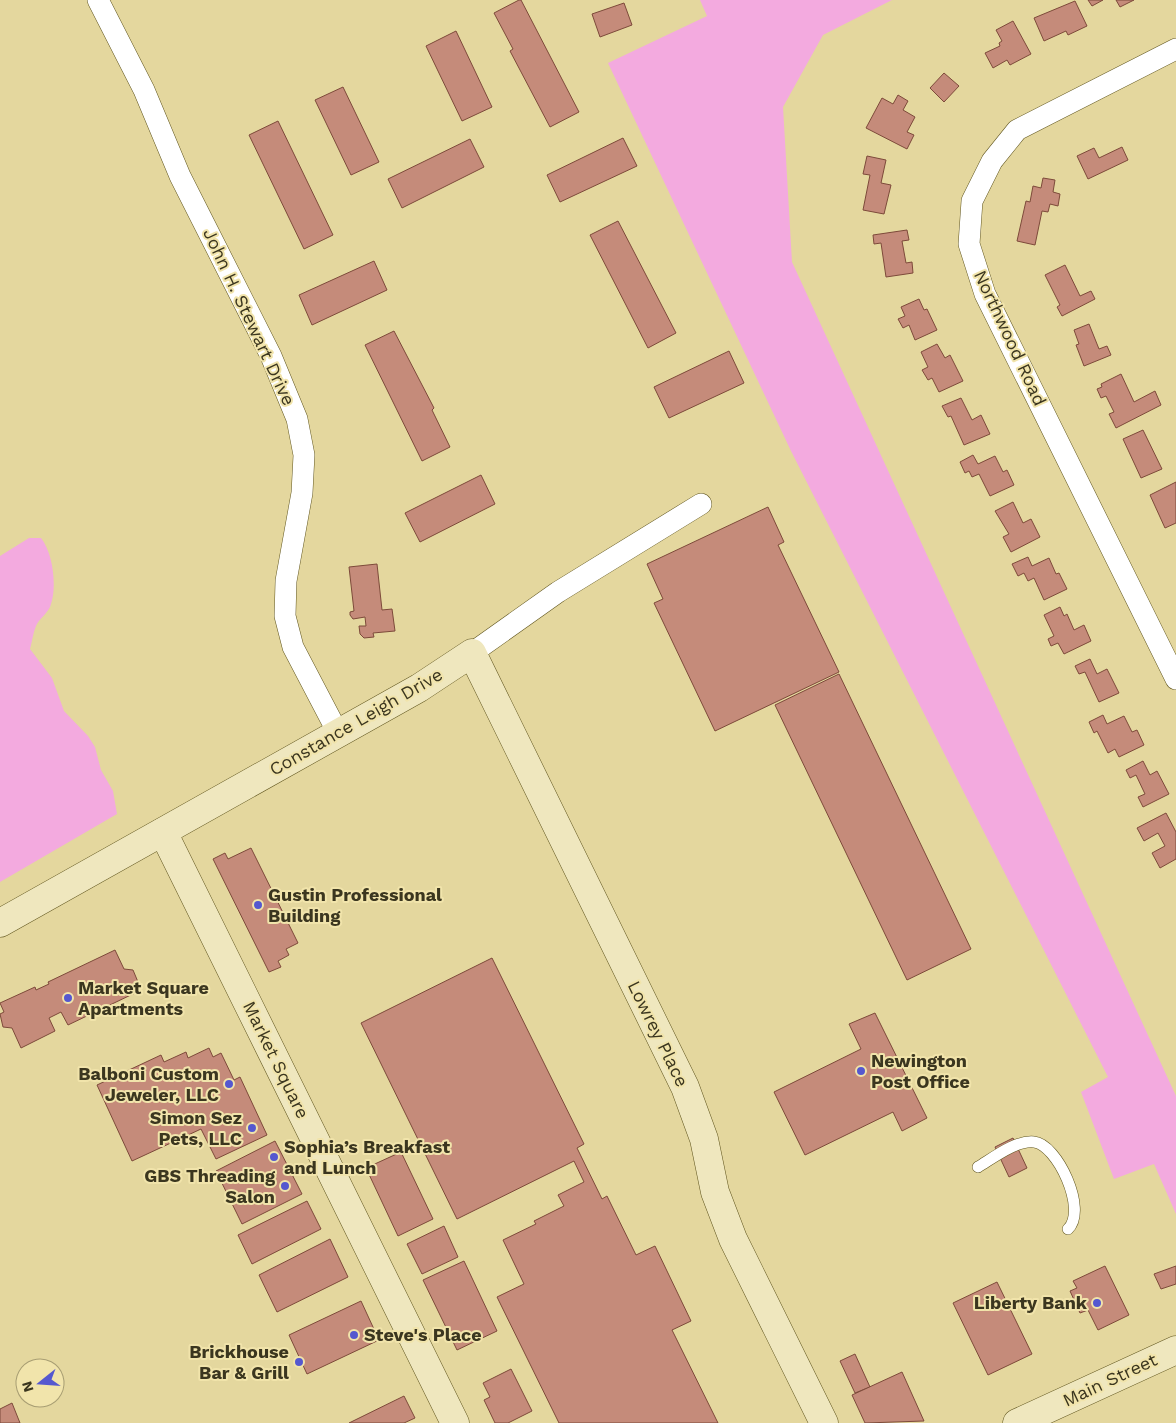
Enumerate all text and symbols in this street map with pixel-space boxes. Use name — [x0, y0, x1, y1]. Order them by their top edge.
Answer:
street label: John H. Stewart Drive — [199, 225, 300, 409]
street label: Northwood Road — [970, 267, 1051, 409]
street label: Constance Leigh Drive — [265, 663, 446, 780]
place label: Gustin Professional Building — [268, 884, 442, 926]
marker: Gustin Professional Building — [252, 899, 264, 911]
place label: Market Square Apartments — [78, 977, 209, 1019]
street label: Lowrey Place — [624, 977, 693, 1090]
marker: Market Square Apartments — [62, 992, 74, 1004]
street label: Market Square — [239, 998, 314, 1122]
place label: Newington Post Office — [871, 1050, 970, 1092]
place label: Balboni Custom Jeweler, LLC — [78, 1063, 219, 1105]
marker: Newington Post Office — [855, 1065, 867, 1077]
marker: Balboni Custom Jeweler, LLC — [223, 1078, 235, 1090]
place label: Simon Sez Pets, LLC — [150, 1107, 242, 1149]
marker: Simon Sez Pets, LLC — [246, 1122, 258, 1134]
place label: Sophia’s Breakfast and Lunch — [284, 1136, 450, 1178]
marker: Sophia’s Breakfast and Lunch — [268, 1151, 280, 1163]
place label: GBS Threading Salon — [144, 1165, 276, 1207]
marker: GBS Threading Salon — [279, 1180, 291, 1192]
place label: Liberty Bank — [974, 1292, 1088, 1313]
marker: Liberty Bank — [1091, 1297, 1103, 1309]
place label: Steve's Place — [364, 1324, 482, 1345]
marker: Steve's Place — [348, 1329, 360, 1341]
place label: Brickhouse Bar & Grill — [189, 1341, 289, 1383]
street label: Main Street — [1059, 1348, 1161, 1411]
marker: Brickhouse Bar & Grill — [293, 1356, 305, 1368]
north arrow — [15, 1358, 65, 1408]
text: N — [18, 1380, 37, 1394]

